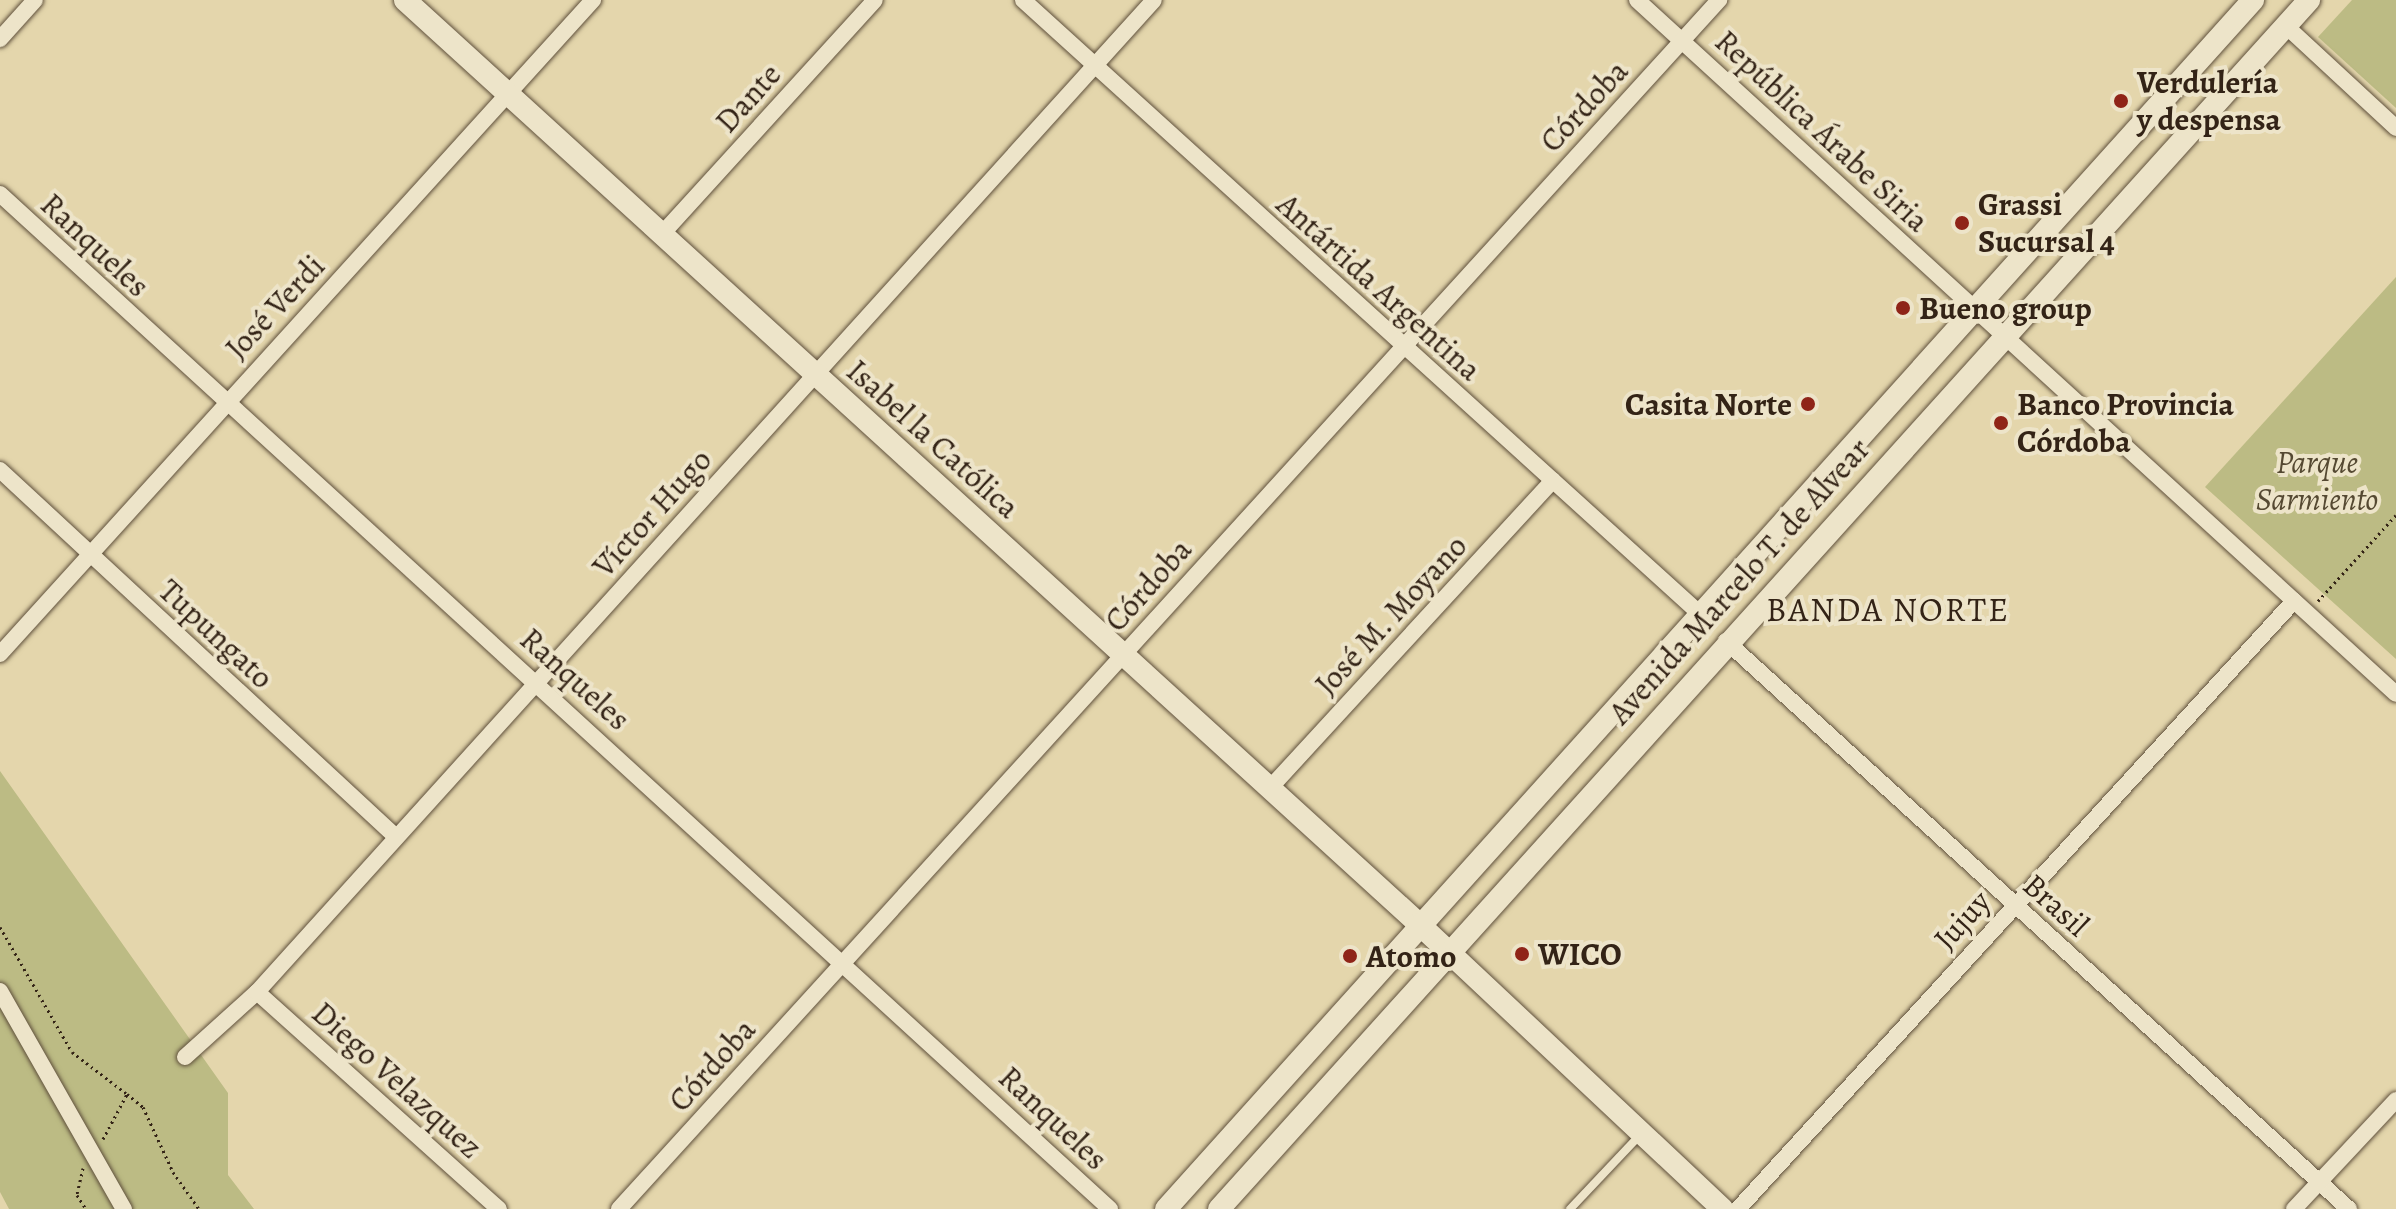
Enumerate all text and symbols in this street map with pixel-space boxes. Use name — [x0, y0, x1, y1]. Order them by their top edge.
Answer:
street label: República Árabe Siria — [1707, 22, 1937, 240]
street label: Córdoba — [1532, 52, 1636, 160]
street label: Dante — [707, 55, 789, 141]
place label: Verdulería y despensa — [2137, 64, 2281, 139]
marker: Verdulería y despensa — [2112, 92, 2130, 110]
street label: Ranqueles — [33, 185, 157, 305]
street label: Antártida Argentina — [1269, 185, 1489, 389]
place label: Grassi Sucursal 4 — [1978, 186, 2115, 261]
marker: Grassi Sucursal 4 — [1953, 214, 1971, 232]
street label: José Verdi — [217, 247, 333, 367]
place label: Bueno group — [1919, 289, 2092, 327]
marker: Bueno group — [1894, 299, 1912, 317]
street label: Isabel la Católica — [839, 351, 1027, 527]
place label: Casita Norte — [1625, 385, 1792, 423]
place label: Banco Provincia Córdoba — [2017, 386, 2234, 461]
marker: Casita Norte — [1799, 395, 1817, 413]
marker: Banco Provincia Córdoba — [1992, 414, 2010, 432]
street label: Avenida Marcelo T. de Alvear — [1600, 430, 1878, 732]
street label: Víctor Hugo — [584, 441, 720, 585]
park label: Parque Sarmiento — [2256, 444, 2378, 519]
street label: José M. Moyano — [1307, 527, 1475, 703]
street label: Córdoba — [1096, 531, 1200, 639]
street label: Tupungato — [151, 571, 281, 697]
district label: BANDA NORTE — [1766, 590, 2010, 630]
street label: Ranqueles — [512, 620, 638, 738]
street label: Brasil — [2015, 866, 2097, 944]
street label: Jujuy — [1926, 882, 1998, 958]
place label: WICO — [1538, 935, 1622, 973]
place label: Atomo — [1366, 937, 1456, 975]
marker: WICO — [1513, 945, 1531, 963]
marker: Atomo — [1341, 947, 1359, 965]
street label: Diego Velazquez — [304, 994, 490, 1166]
street label: Córdoba — [660, 1011, 764, 1119]
street label: Ranqueles — [991, 1058, 1115, 1178]

